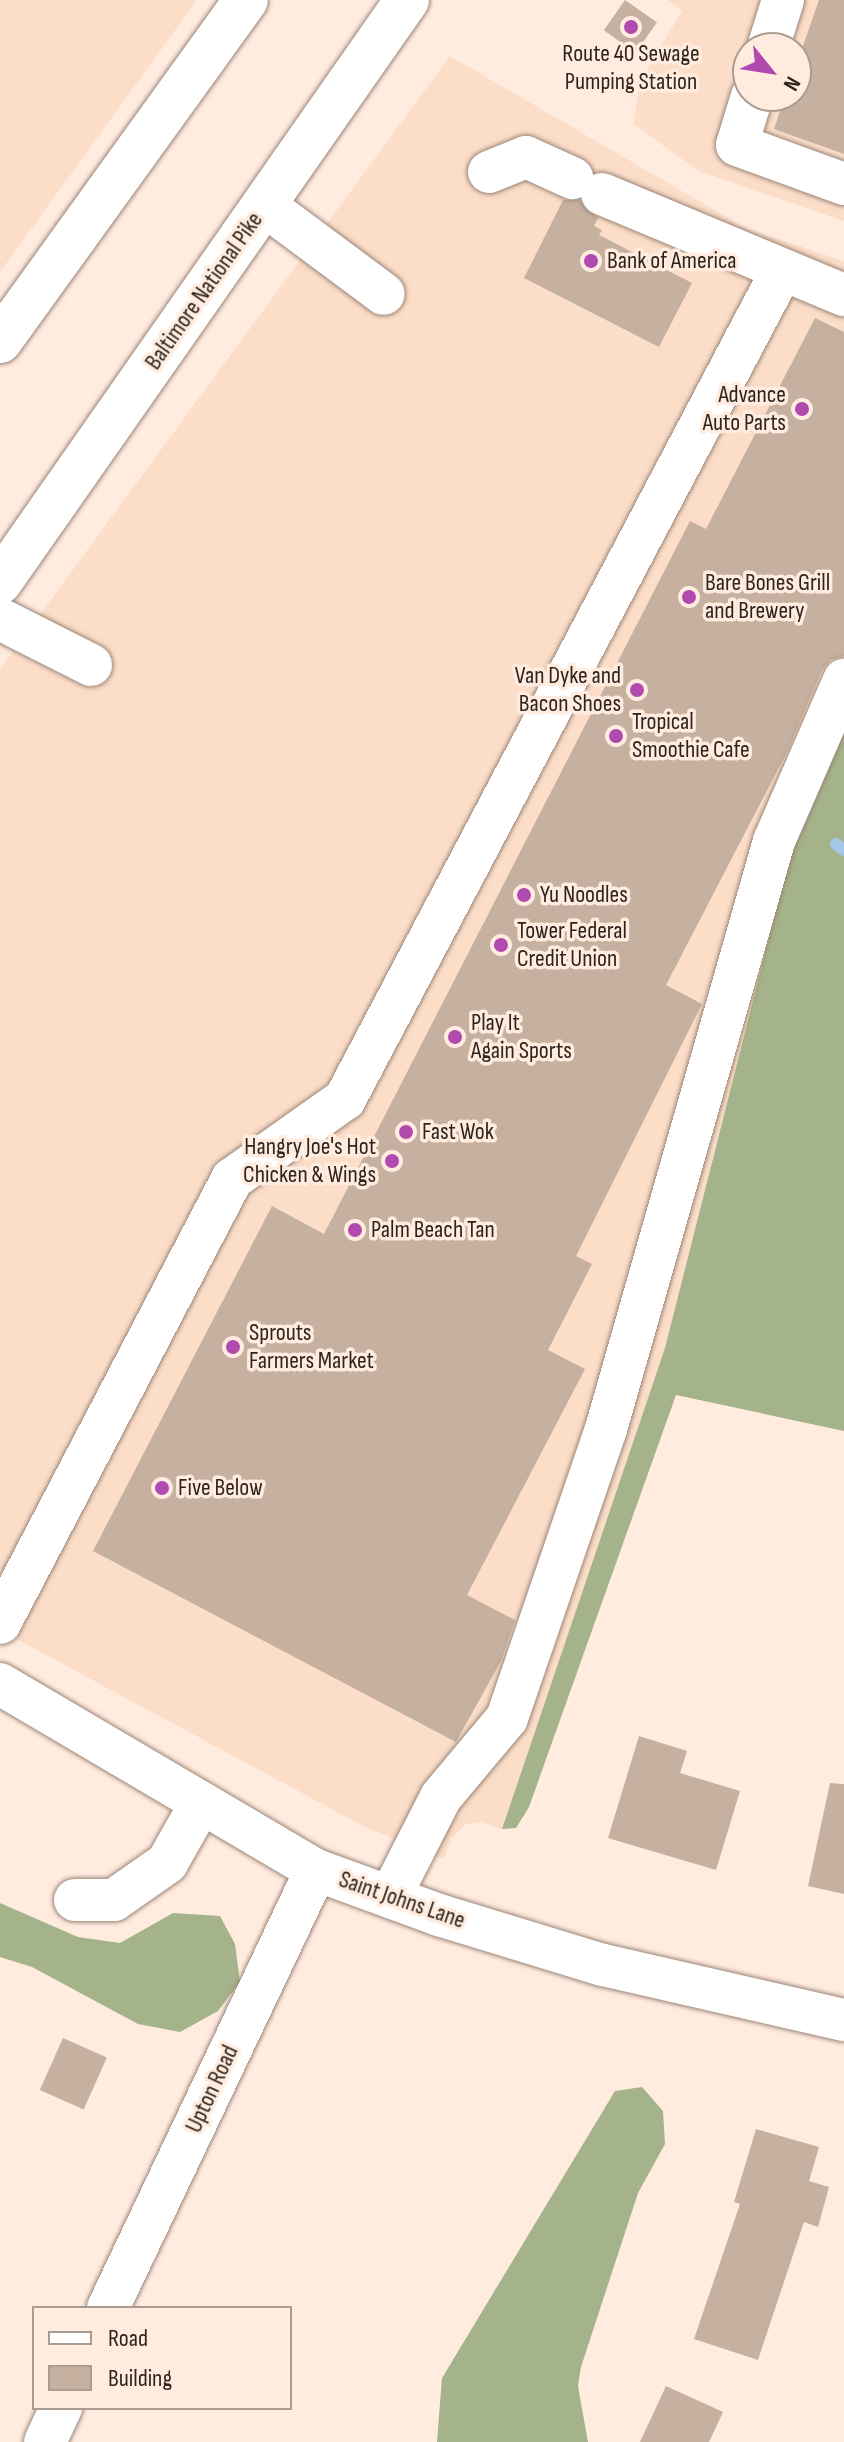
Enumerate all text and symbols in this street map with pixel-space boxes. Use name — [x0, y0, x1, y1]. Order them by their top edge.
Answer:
marker: Route 40 Sewage Pumping Station — [622, 18, 640, 36]
north arrow — [732, 32, 812, 112]
place label: Route 40 Sewage Pumping Station — [562, 40, 700, 96]
text: N — [777, 71, 806, 95]
street label: Baltimore National Pike — [139, 207, 269, 375]
place label: Bank of America — [607, 247, 737, 275]
marker: Bank of America — [582, 252, 600, 270]
place label: Advance Auto Parts — [703, 381, 786, 437]
marker: Advance Auto Parts — [793, 400, 811, 418]
place label: Bare Bones Grill and Brewery — [705, 569, 830, 625]
marker: Bare Bones Grill and Brewery — [680, 588, 698, 606]
place label: Van Dyke and Bacon Shoes — [515, 662, 621, 718]
marker: Van Dyke and Bacon Shoes — [628, 681, 646, 699]
place label: Tropical Smoothie Cafe — [632, 708, 750, 764]
marker: Tropical Smoothie Cafe — [607, 727, 625, 745]
place label: Yu Noodles — [540, 881, 628, 909]
marker: Yu Noodles — [515, 886, 533, 904]
place label: Tower Federal Credit Union — [517, 917, 627, 973]
marker: Tower Federal Credit Union — [492, 936, 510, 954]
place label: Play It Again Sports — [471, 1009, 572, 1065]
marker: Play It Again Sports — [446, 1028, 464, 1046]
place label: Fast Wok — [422, 1118, 494, 1146]
marker: Fast Wok — [397, 1123, 415, 1141]
place label: Hangry Joe's Hot Chicken & Wings — [243, 1133, 376, 1189]
marker: Hangry Joe's Hot Chicken & Wings — [383, 1152, 401, 1170]
place label: Palm Beach Tan — [371, 1216, 495, 1244]
marker: Palm Beach Tan — [346, 1221, 364, 1239]
place label: Sprouts Farmers Market — [249, 1319, 374, 1375]
marker: Sprouts Farmers Market — [224, 1338, 242, 1356]
place label: Five Below — [178, 1474, 263, 1502]
marker: Five Below — [153, 1479, 171, 1497]
street label: Saint Johns Lane — [335, 1865, 469, 1935]
street label: Upton Road — [179, 2041, 245, 2137]
legend — [32, 2306, 292, 2410]
text: Road — [108, 2324, 148, 2353]
text: Building — [108, 2364, 172, 2393]

